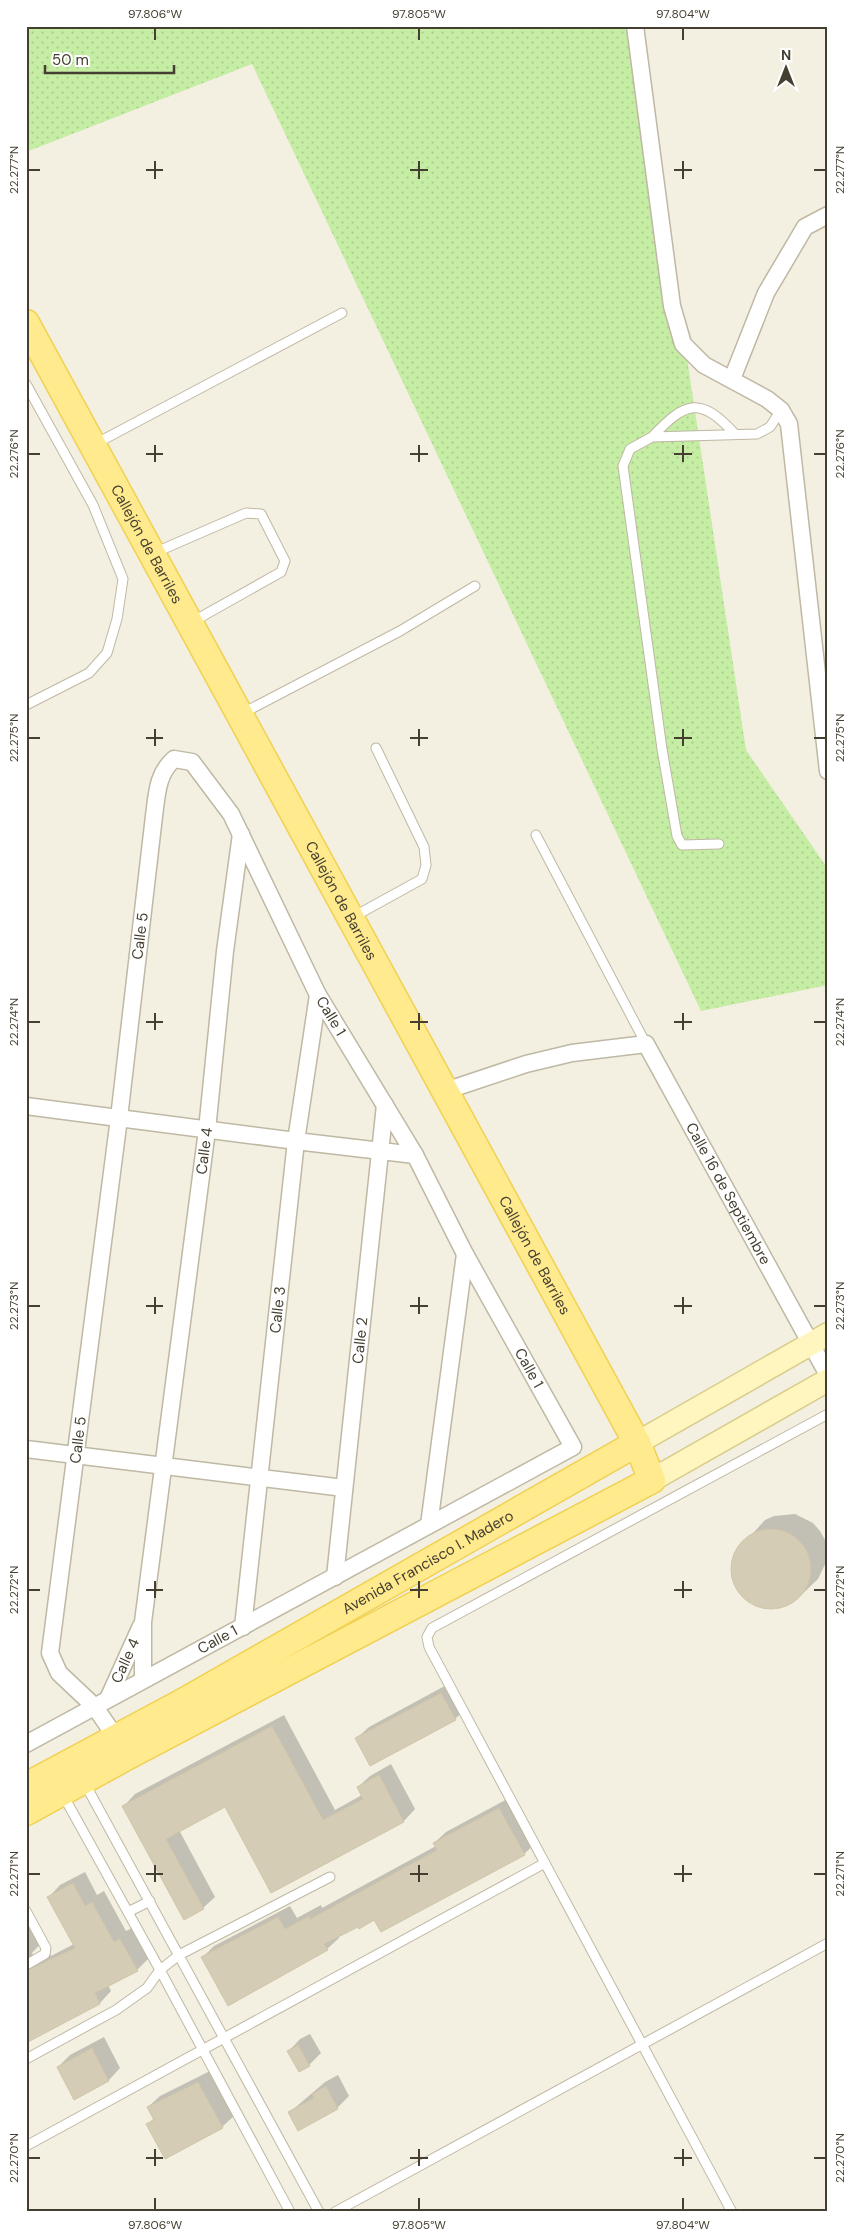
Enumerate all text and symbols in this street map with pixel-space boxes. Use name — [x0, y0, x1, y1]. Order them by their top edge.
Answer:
text: 97.806°W — [128, 6, 182, 22]
text: 97.805°W — [392, 6, 446, 22]
text: 97.804°W — [656, 6, 710, 22]
scale bar — [45, 42, 174, 74]
north arrow — [762, 42, 812, 92]
text: N — [781, 46, 791, 64]
text: 50 m — [52, 50, 89, 70]
text: 22.277°N — [6, 146, 22, 194]
text: 22.277°N — [832, 146, 848, 194]
text: 22.276°N — [6, 430, 22, 478]
text: 22.276°N — [832, 430, 848, 478]
street label: Callejón de Barriles — [106, 481, 187, 607]
text: 22.275°N — [6, 714, 22, 762]
text: 22.275°N — [832, 714, 848, 762]
street label: Callejón de Barriles — [301, 838, 382, 964]
street label: Calle 5 — [127, 911, 153, 961]
street label: Calle 1 — [311, 993, 351, 1039]
text: 22.274°N — [6, 998, 22, 1046]
text: 22.274°N — [832, 998, 848, 1046]
street label: Calle 16 de Septiembre — [681, 1119, 775, 1268]
street label: Calle 4 — [191, 1126, 217, 1176]
street label: Callejón de Barriles — [494, 1192, 575, 1318]
text: 22.273°N — [6, 1282, 22, 1330]
text: 22.273°N — [832, 1282, 848, 1330]
street label: Calle 3 — [265, 1285, 290, 1334]
street label: Calle 2 — [348, 1316, 372, 1365]
street label: Calle 1 — [510, 1344, 548, 1392]
street label: Calle 5 — [65, 1415, 91, 1465]
street label: Avenida Francisco I. Madero — [339, 1505, 517, 1619]
text: 22.272°N — [6, 1566, 22, 1614]
text: 22.272°N — [832, 1566, 848, 1614]
street label: Calle 1 — [194, 1621, 241, 1659]
street label: Calle 4 — [106, 1635, 144, 1686]
text: 22.271°N — [6, 1851, 22, 1897]
text: 22.271°N — [832, 1851, 848, 1897]
text: 22.270°N — [6, 2133, 22, 2183]
text: 22.270°N — [832, 2133, 848, 2183]
text: 97.806°W — [128, 2217, 182, 2233]
text: 97.805°W — [392, 2217, 446, 2233]
text: 97.804°W — [656, 2217, 710, 2233]

